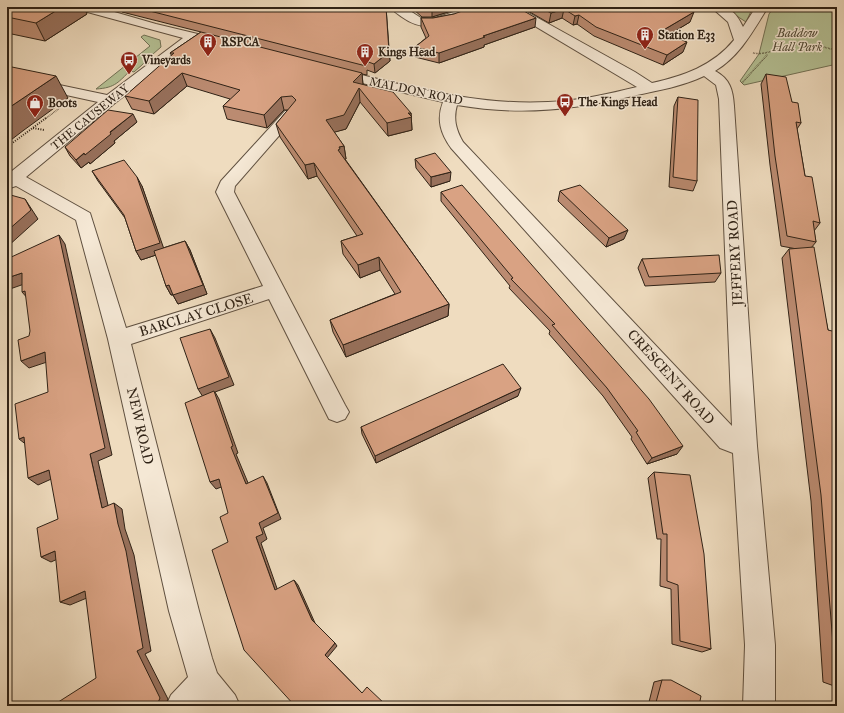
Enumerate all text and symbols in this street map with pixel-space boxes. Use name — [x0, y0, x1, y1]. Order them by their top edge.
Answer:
building icon: Station E33 — [635, 25, 655, 50]
park label: Baddow Hall Park — [771, 26, 823, 54]
place label: Station E33 — [658, 28, 715, 43]
building icon: RSPCA — [198, 32, 218, 57]
place label: RSPCA — [221, 35, 260, 49]
building icon: Kings Head — [355, 42, 375, 67]
place label: Kings Head — [378, 45, 436, 60]
bus stop icon: Vineyards — [119, 50, 139, 75]
place label: Vineyards — [141, 53, 191, 68]
street label: MALDON ROAD — [368, 74, 464, 108]
street label: THE CAUSEWAY — [48, 81, 132, 153]
bus stop icon: The Kings Head — [555, 92, 575, 117]
shop icon: Boots — [25, 93, 45, 118]
place label: The Kings Head — [577, 95, 659, 110]
place label: Boots — [48, 96, 77, 110]
street label: JEFFERY ROAD — [724, 200, 747, 308]
street label: BARCLAY CLOSE — [137, 290, 255, 340]
street label: CRESCENT ROAD — [624, 326, 718, 428]
street label: NEW ROAD — [123, 386, 157, 466]

